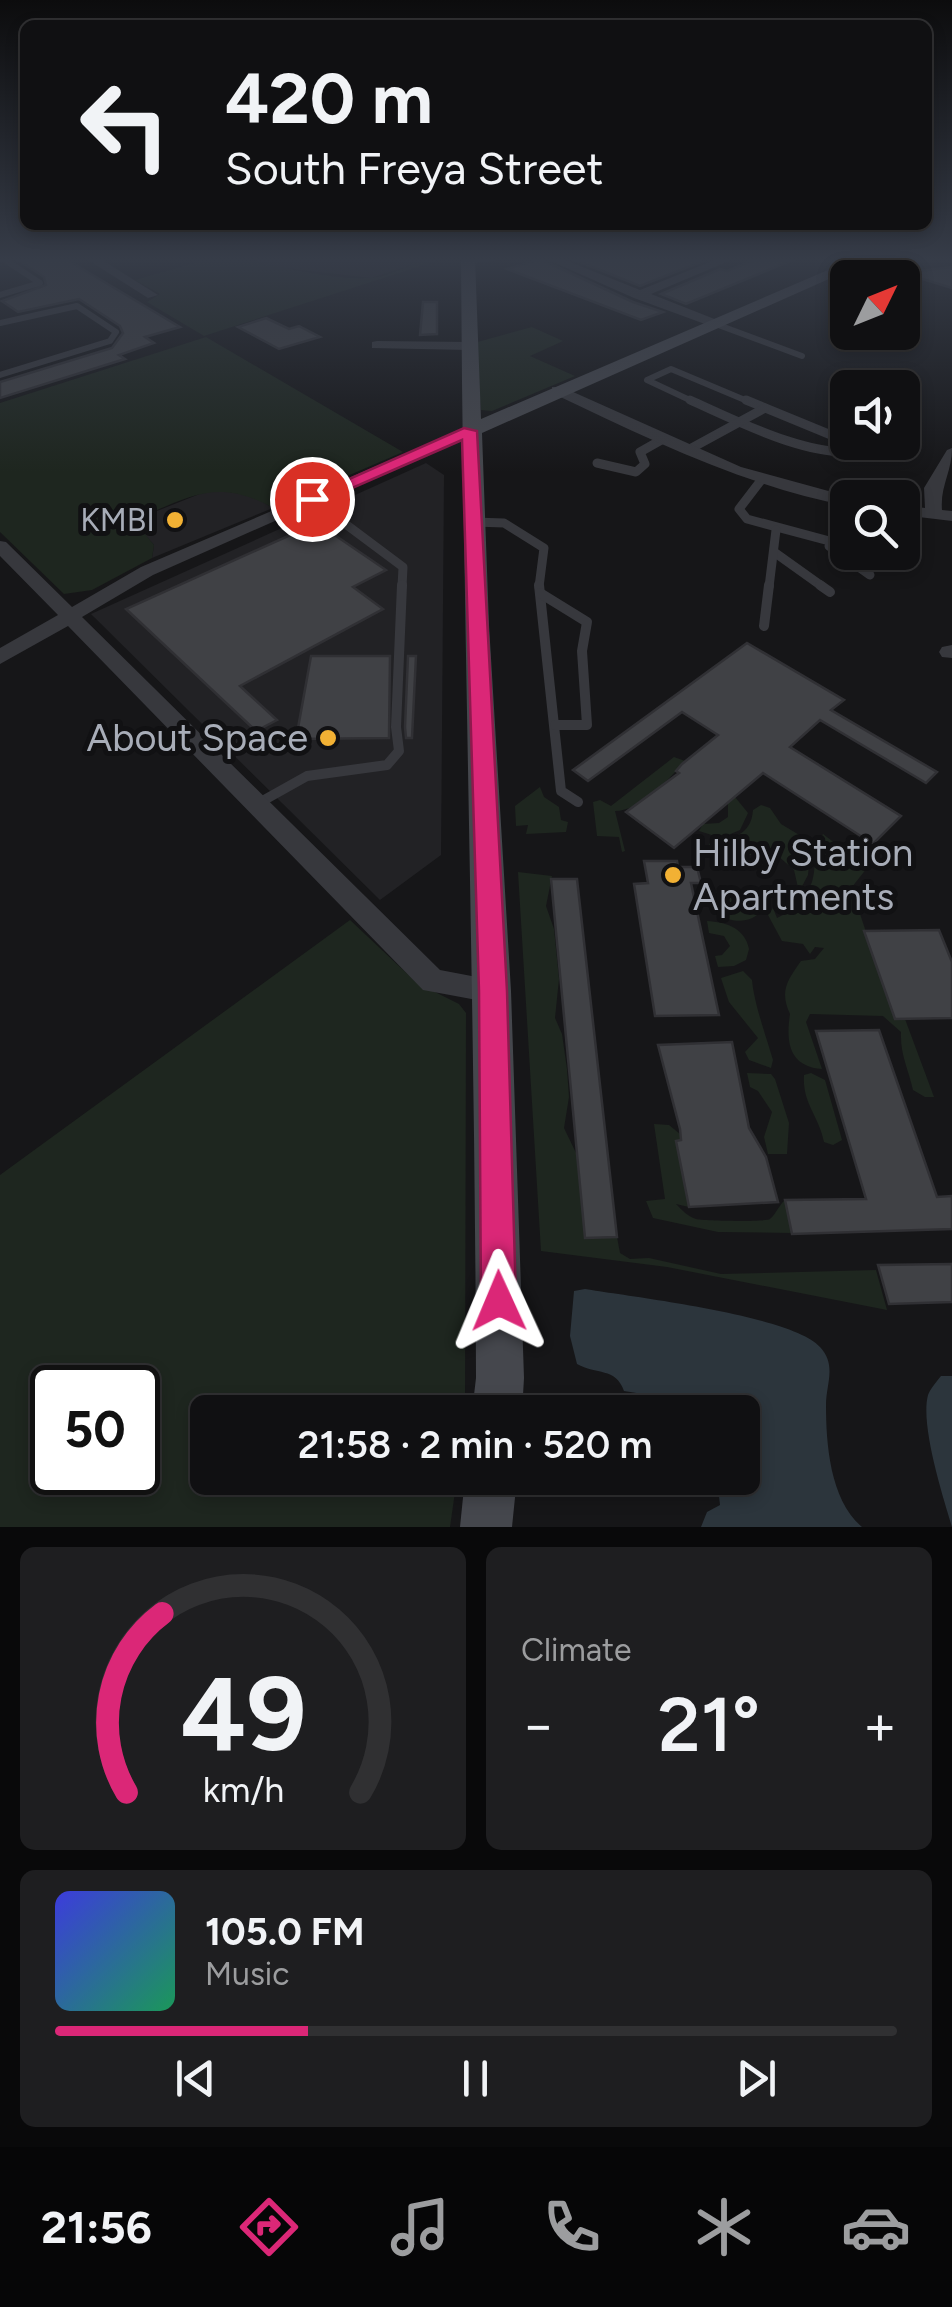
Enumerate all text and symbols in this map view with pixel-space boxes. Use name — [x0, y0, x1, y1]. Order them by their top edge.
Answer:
text: 420 m — [225, 56, 433, 141]
icon: left — [60, 60, 190, 190]
text: South Freya Street — [225, 141, 603, 195]
north arrow — [830, 260, 920, 350]
map controls — [830, 260, 920, 570]
button: sound — [830, 370, 920, 460]
pin — [270, 457, 355, 542]
icon: arrive — [285, 472, 340, 527]
button: search — [830, 480, 920, 570]
place label: KMBI — [80, 501, 155, 539]
marker: KMBI — [164, 509, 186, 531]
place label: About Space — [87, 715, 308, 761]
marker: About Space — [317, 727, 339, 749]
place label: Hilby Station Apartments — [693, 830, 913, 920]
marker: Hilby Station Apartments — [662, 864, 684, 886]
position arrow — [447, 1249, 551, 1353]
speed limit sign: 50 — [30, 1365, 160, 1495]
text: 21:58 · 2 min · 520 m — [298, 1422, 652, 1468]
text: Climate — [521, 1631, 632, 1669]
text: 49 — [180, 1651, 306, 1776]
text: 21° — [658, 1680, 760, 1770]
text: − — [521, 1692, 555, 1758]
text: + — [863, 1692, 897, 1758]
text: km/h — [202, 1768, 284, 1811]
text: 105.0 FM — [205, 1909, 364, 1955]
text: Music — [205, 1955, 290, 1993]
icon: previous — [168, 2051, 223, 2106]
icon: pause — [448, 2051, 503, 2106]
icon: next — [729, 2051, 784, 2106]
icon: directions — [234, 2192, 304, 2262]
icon: music — [385, 2192, 455, 2262]
icon: phone — [537, 2192, 607, 2262]
icon: climate — [689, 2192, 759, 2262]
icon: car — [841, 2192, 911, 2262]
text: 21:56 — [41, 2200, 152, 2254]

